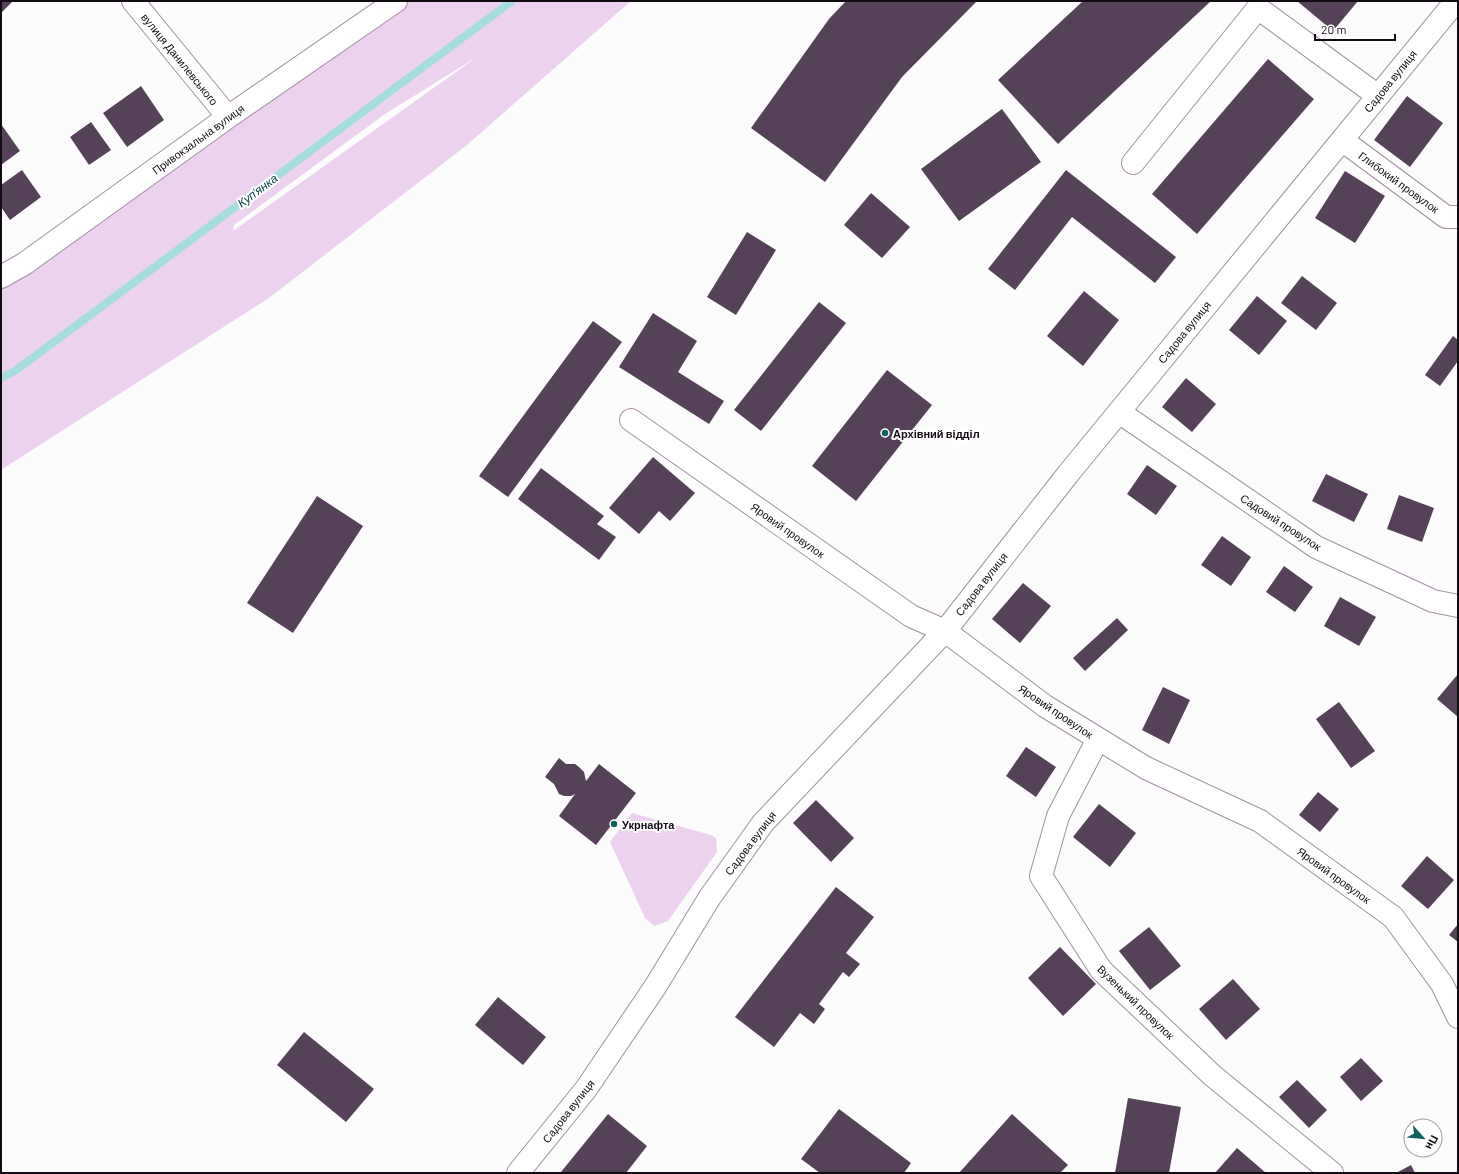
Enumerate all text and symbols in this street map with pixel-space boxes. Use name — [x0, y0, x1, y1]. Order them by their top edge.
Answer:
street label: вулиця Данилевського — [139, 11, 221, 107]
scale bar — [1315, 16, 1395, 42]
text: 20 m — [1321, 22, 1347, 36]
street label: Садова вулиця — [1361, 47, 1419, 115]
street label: Привокзальна вулиця — [150, 101, 246, 177]
street label: Глибокий провулок — [1356, 148, 1442, 216]
water label: Куп'янка — [234, 170, 281, 210]
street label: Садова вулиця — [1155, 298, 1213, 366]
place label: Архівний відділ — [893, 427, 980, 440]
marker: Архівний відділ — [880, 428, 890, 438]
street label: Садовий провулок — [1238, 491, 1324, 553]
street label: Яровий провулок — [749, 500, 828, 560]
street label: Садова вулиця — [952, 550, 1010, 618]
street label: Яровий провулок — [1016, 681, 1096, 741]
street label: Садова вулиця — [722, 809, 778, 877]
place label: Укрнафта — [622, 818, 675, 831]
marker: Укрнафта — [609, 819, 619, 829]
street label: Яровий провулок — [1295, 844, 1373, 906]
street label: Вузенький провулок — [1095, 962, 1177, 1042]
street label: Садова вулиця — [539, 1077, 597, 1145]
north arrow — [1403, 1118, 1443, 1158]
text: Пн — [1423, 1133, 1441, 1152]

